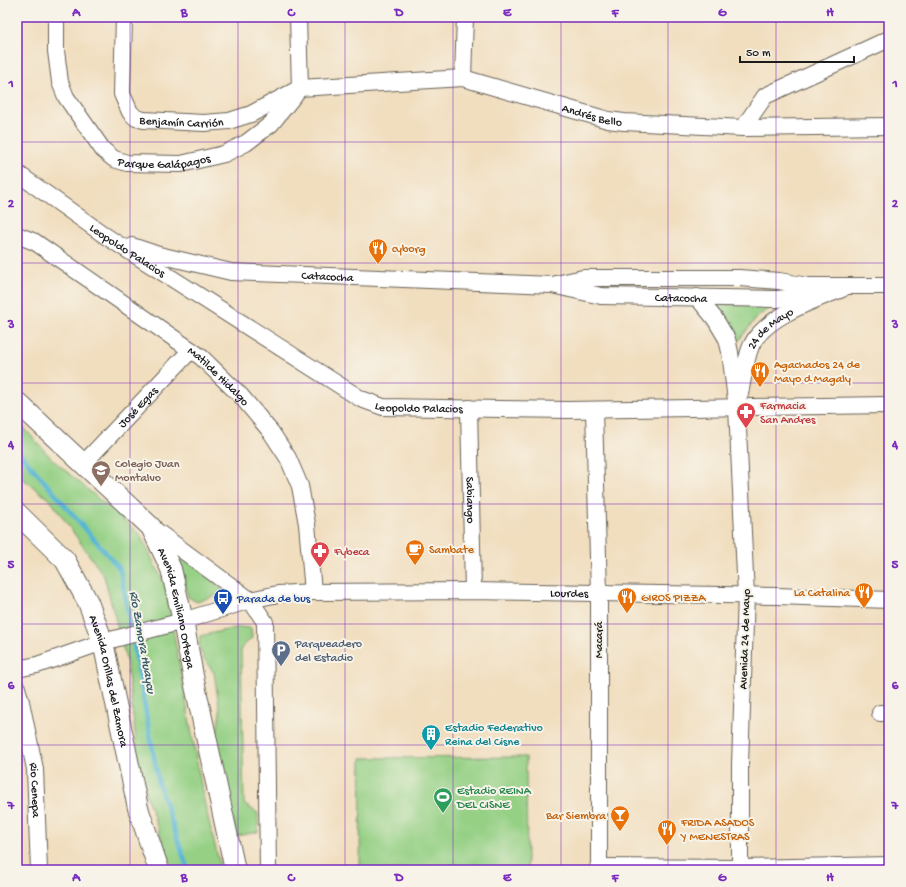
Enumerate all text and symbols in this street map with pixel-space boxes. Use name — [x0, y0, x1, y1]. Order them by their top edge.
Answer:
text: A — [71, 6, 81, 21]
text: B — [180, 6, 189, 21]
text: C — [286, 6, 296, 21]
text: D — [394, 6, 404, 21]
text: E — [503, 6, 512, 21]
text: F — [611, 6, 620, 21]
text: G — [718, 6, 727, 21]
text: H — [826, 6, 834, 21]
scale bar — [740, 38, 854, 64]
text: 50 m — [746, 47, 771, 61]
text: 1 — [7, 77, 14, 92]
text: 1 — [891, 77, 898, 92]
street label: Andrés Bello — [560, 102, 623, 131]
street label: Benjamín Carrión — [136, 114, 224, 132]
street label: Parque Galápagos — [114, 152, 212, 173]
text: 2 — [8, 197, 15, 212]
text: 2 — [892, 197, 899, 212]
street label: Leopoldo Palacios — [86, 222, 168, 282]
restaurant icon: cyborg — [367, 237, 389, 265]
place label: cyborg — [392, 243, 426, 257]
street label: Catacocha — [301, 270, 354, 286]
street label: Catacocha — [655, 292, 708, 307]
street label: 24 de Mayo — [746, 306, 796, 352]
text: 3 — [7, 318, 15, 333]
text: 3 — [891, 318, 899, 333]
street label: Matilde Hidalgo — [184, 345, 251, 409]
place label: Agachados 24 de Mayo d Magaly — [774, 359, 861, 387]
restaurant icon: Agachados 24 de Mayo d Magaly — [749, 360, 771, 388]
street label: José Egas — [116, 384, 162, 432]
street label: Leopoldo Palacios — [372, 400, 463, 417]
place label: Farmacia San Andres — [759, 400, 816, 428]
pharmacy icon: Farmacia San Andres — [735, 401, 757, 429]
text: 4 — [7, 438, 15, 453]
text: 4 — [891, 438, 899, 453]
place label: Colegio Juan Montalvo — [115, 458, 180, 486]
school or university icon: Colegio Juan Montalvo — [90, 459, 112, 487]
street label: Sabiango — [462, 477, 477, 523]
cafe icon: Sambate — [404, 538, 426, 566]
pharmacy icon: Fybeca — [309, 540, 331, 568]
place label: Sambate — [429, 544, 475, 558]
street label: Avenida Emiliano Ortega — [153, 546, 197, 670]
place label: Fybeca — [333, 546, 370, 560]
text: 5 — [8, 558, 15, 573]
text: 5 — [892, 558, 899, 573]
restaurant icon: La Catalina — [853, 581, 875, 609]
restaurant icon: GIROS PIZZA — [616, 586, 638, 614]
bus stop icon: Parada de bus — [212, 587, 234, 615]
street label: Lourdes — [550, 587, 589, 602]
place label: La Catalina — [794, 587, 850, 601]
street label: Avenida 24 de Mayo — [737, 588, 755, 690]
water label: Río Zamora Huaycu — [125, 590, 158, 696]
place label: GIROS PIZZA — [641, 592, 706, 606]
place label: Parada de bus — [236, 593, 311, 607]
street label: Avenida Orillas del Zamora — [85, 613, 130, 749]
street label: Macará — [593, 621, 607, 658]
place label: Parqueadero del Estadio — [294, 638, 362, 666]
parking icon: Parqueadero del Estadio — [270, 639, 292, 667]
text: 6 — [8, 679, 15, 694]
text: 6 — [892, 679, 899, 694]
place label: Estadio Federativo Reina del Cisne — [445, 722, 543, 750]
building icon: Estadio Federativo Reina del Cisne — [420, 723, 442, 751]
street label: Rio Cenepa — [25, 762, 42, 818]
place label: Estadio REINA DEL CISNE — [456, 785, 532, 813]
sports icon: Estadio REINA DEL CISNE — [432, 786, 454, 814]
text: 7 — [7, 799, 16, 814]
text: 7 — [891, 799, 900, 814]
bar icon: Bar Siembra — [609, 804, 631, 832]
place label: Bar Siembra — [545, 810, 606, 824]
place label: FRIDA ASADOS Y MENESTRAS — [680, 817, 755, 845]
restaurant icon: FRIDA ASADOS Y MENESTRAS — [656, 818, 678, 846]
text: A — [71, 871, 81, 886]
text: B — [180, 871, 189, 886]
text: C — [286, 871, 296, 886]
text: D — [394, 871, 404, 886]
text: E — [503, 871, 512, 886]
text: F — [611, 871, 620, 886]
text: G — [718, 871, 727, 886]
text: H — [826, 871, 834, 886]

